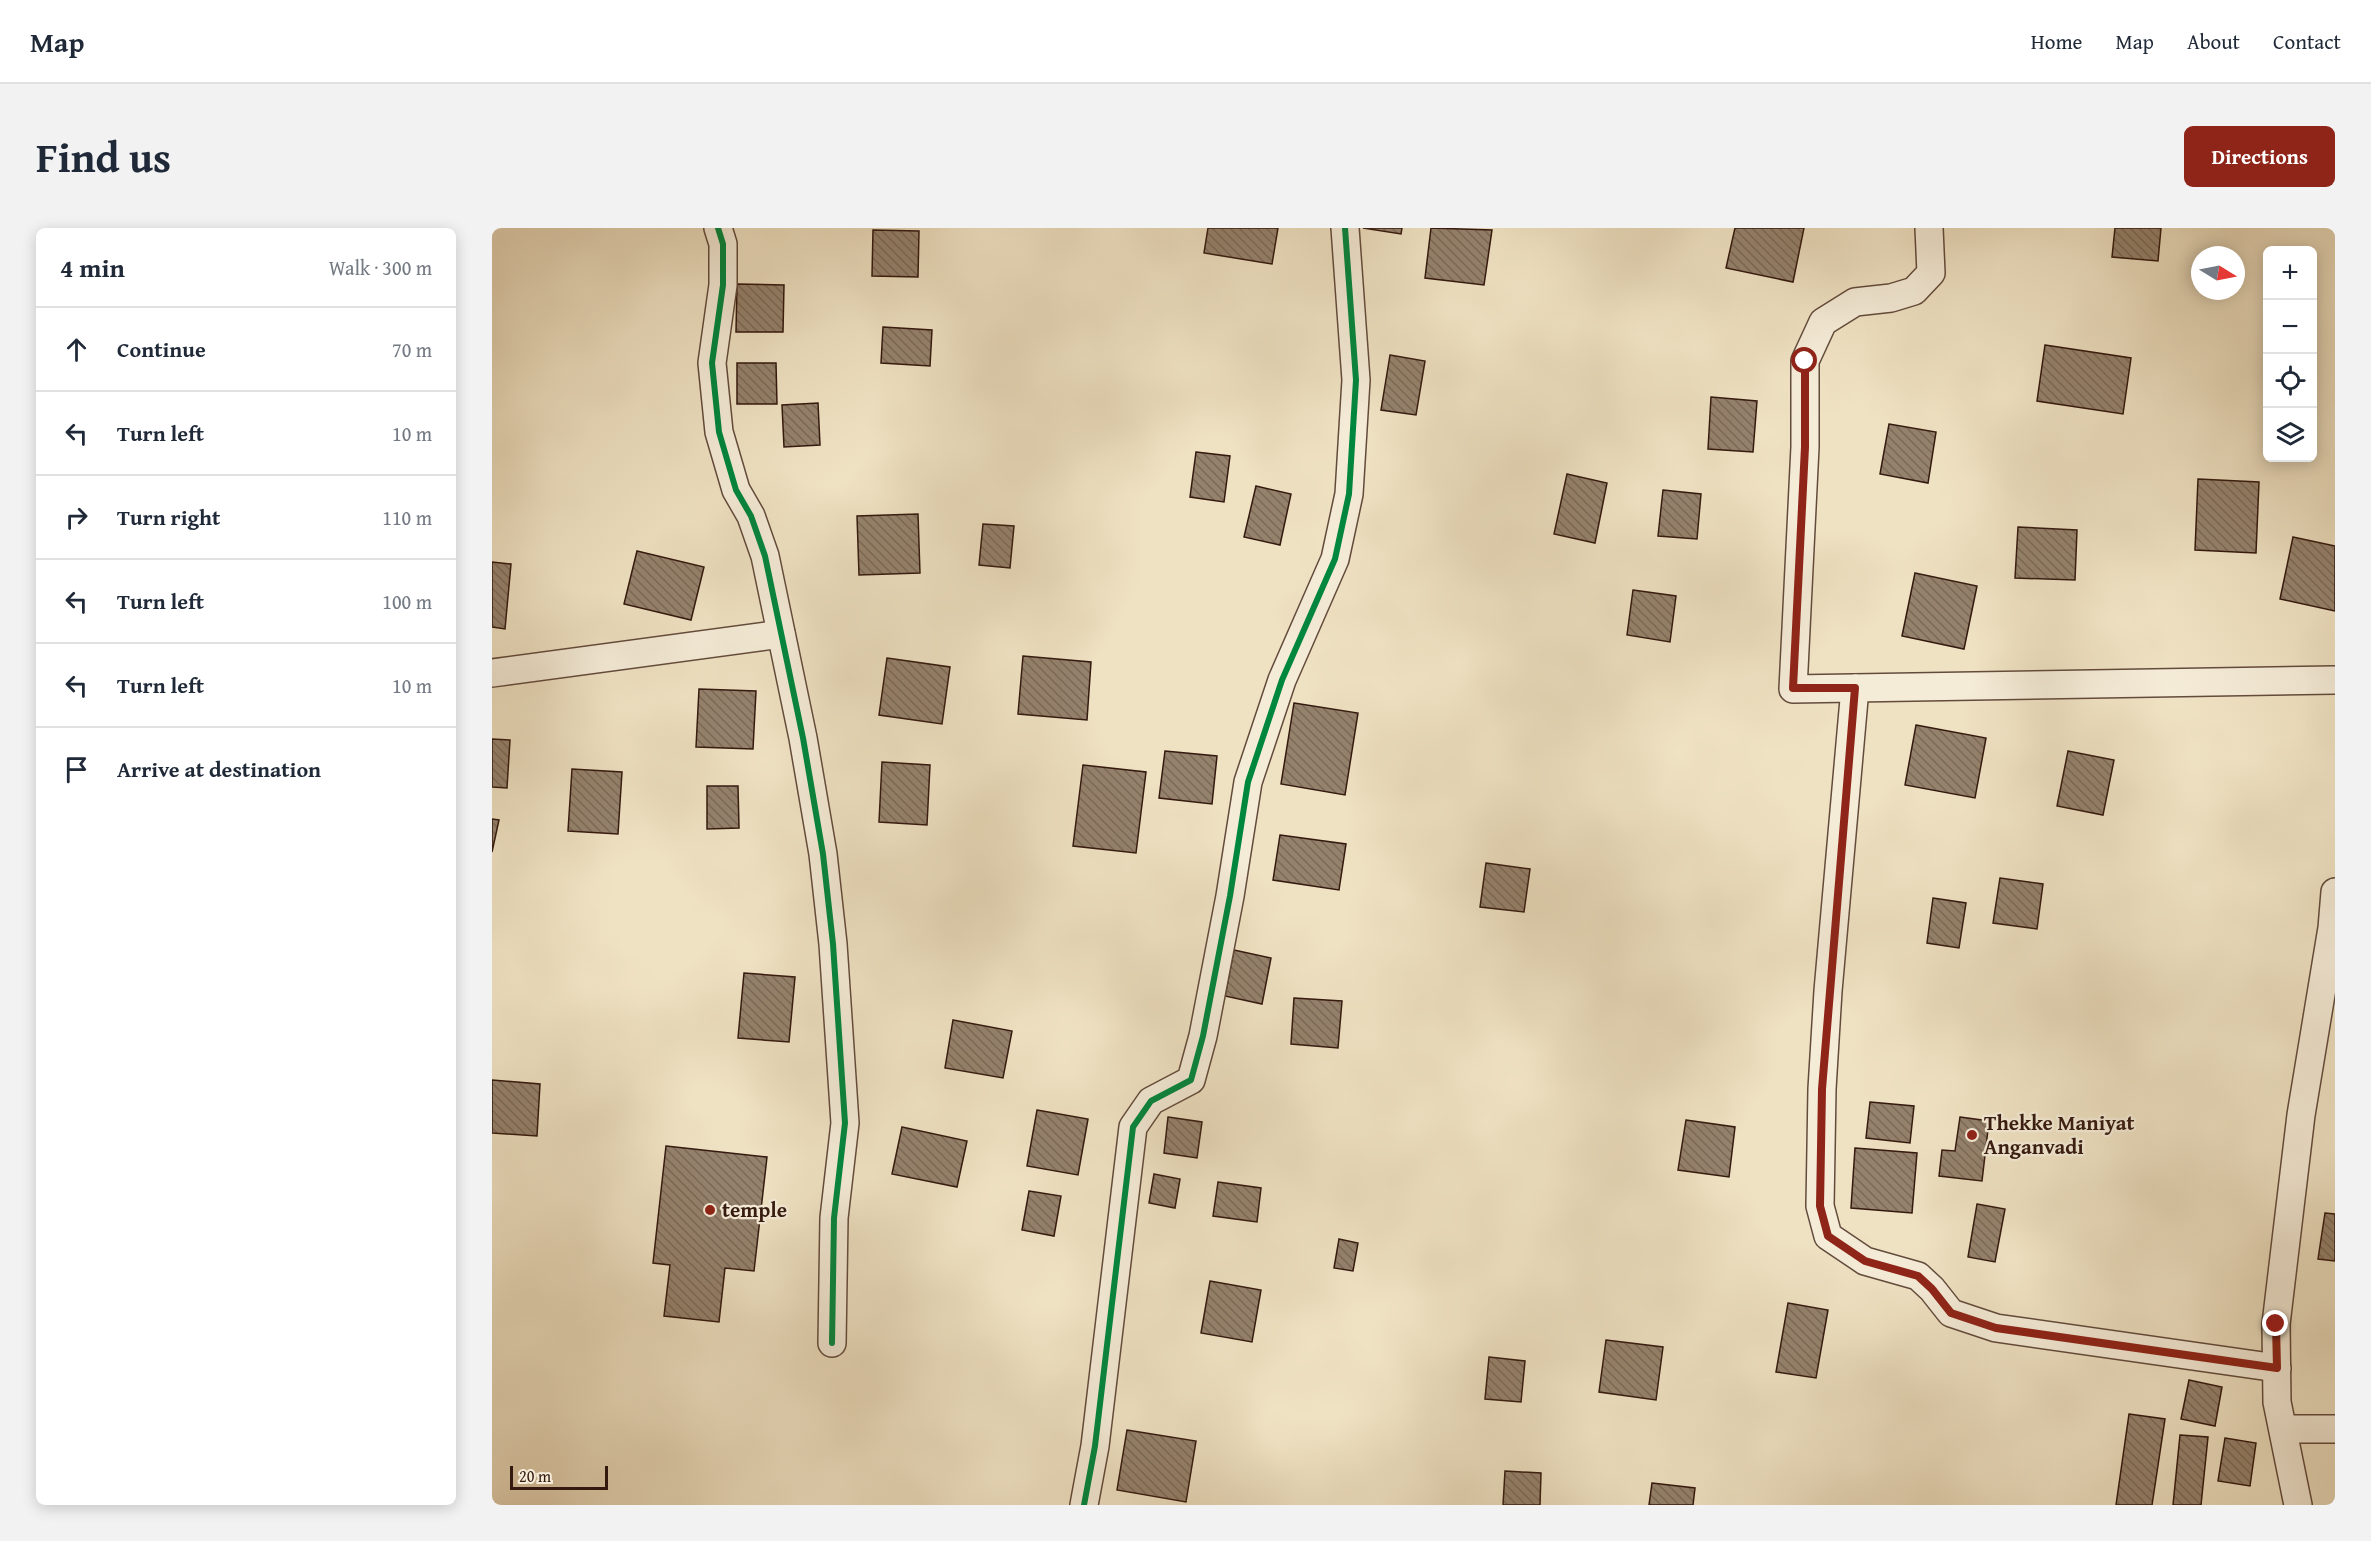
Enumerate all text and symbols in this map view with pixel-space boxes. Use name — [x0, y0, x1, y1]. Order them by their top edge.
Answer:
text: Map — [30, 21, 84, 62]
text: Home — [2031, 26, 2082, 57]
text: Map — [2115, 26, 2154, 57]
text: About — [2187, 26, 2240, 57]
text: Contact — [2273, 26, 2341, 57]
text: Find us — [36, 126, 171, 187]
button: Directions — [2184, 126, 2335, 187]
north arrow — [2191, 246, 2245, 300]
map controls — [2263, 246, 2317, 462]
button: + — [2263, 246, 2317, 300]
text: 4 min — [60, 248, 125, 287]
text: Walk · 300 m — [329, 253, 432, 282]
button: − — [2263, 300, 2317, 354]
icon: ahead — [60, 333, 93, 366]
text: Continue — [117, 333, 206, 365]
text: 70 m — [392, 335, 432, 364]
route start — [1791, 347, 1817, 373]
button: locate — [2263, 354, 2317, 408]
button: layers — [2263, 408, 2317, 462]
icon: left — [60, 417, 93, 450]
text: Turn left — [117, 417, 204, 449]
text: 10 m — [392, 419, 432, 448]
icon: right — [60, 501, 93, 534]
text: Turn right — [117, 501, 220, 533]
text: 110 m — [382, 503, 432, 532]
icon: left — [60, 585, 93, 618]
text: Turn left — [117, 585, 204, 617]
text: 100 m — [382, 587, 432, 616]
icon: left — [60, 669, 93, 702]
text: Turn left — [117, 669, 204, 701]
text: 10 m — [392, 671, 432, 700]
icon: arrive — [60, 753, 93, 786]
text: Arrive at destination — [117, 753, 321, 785]
place label: Thekke Maniyat Anganvadi — [1984, 1107, 2134, 1162]
marker: Thekke Maniyat Anganvadi — [1965, 1128, 1979, 1142]
place label: temple — [722, 1194, 787, 1225]
marker: temple — [703, 1203, 717, 1217]
route end — [2262, 1310, 2288, 1336]
scale bar — [510, 1463, 608, 1490]
text: 20 m — [519, 1464, 551, 1488]

